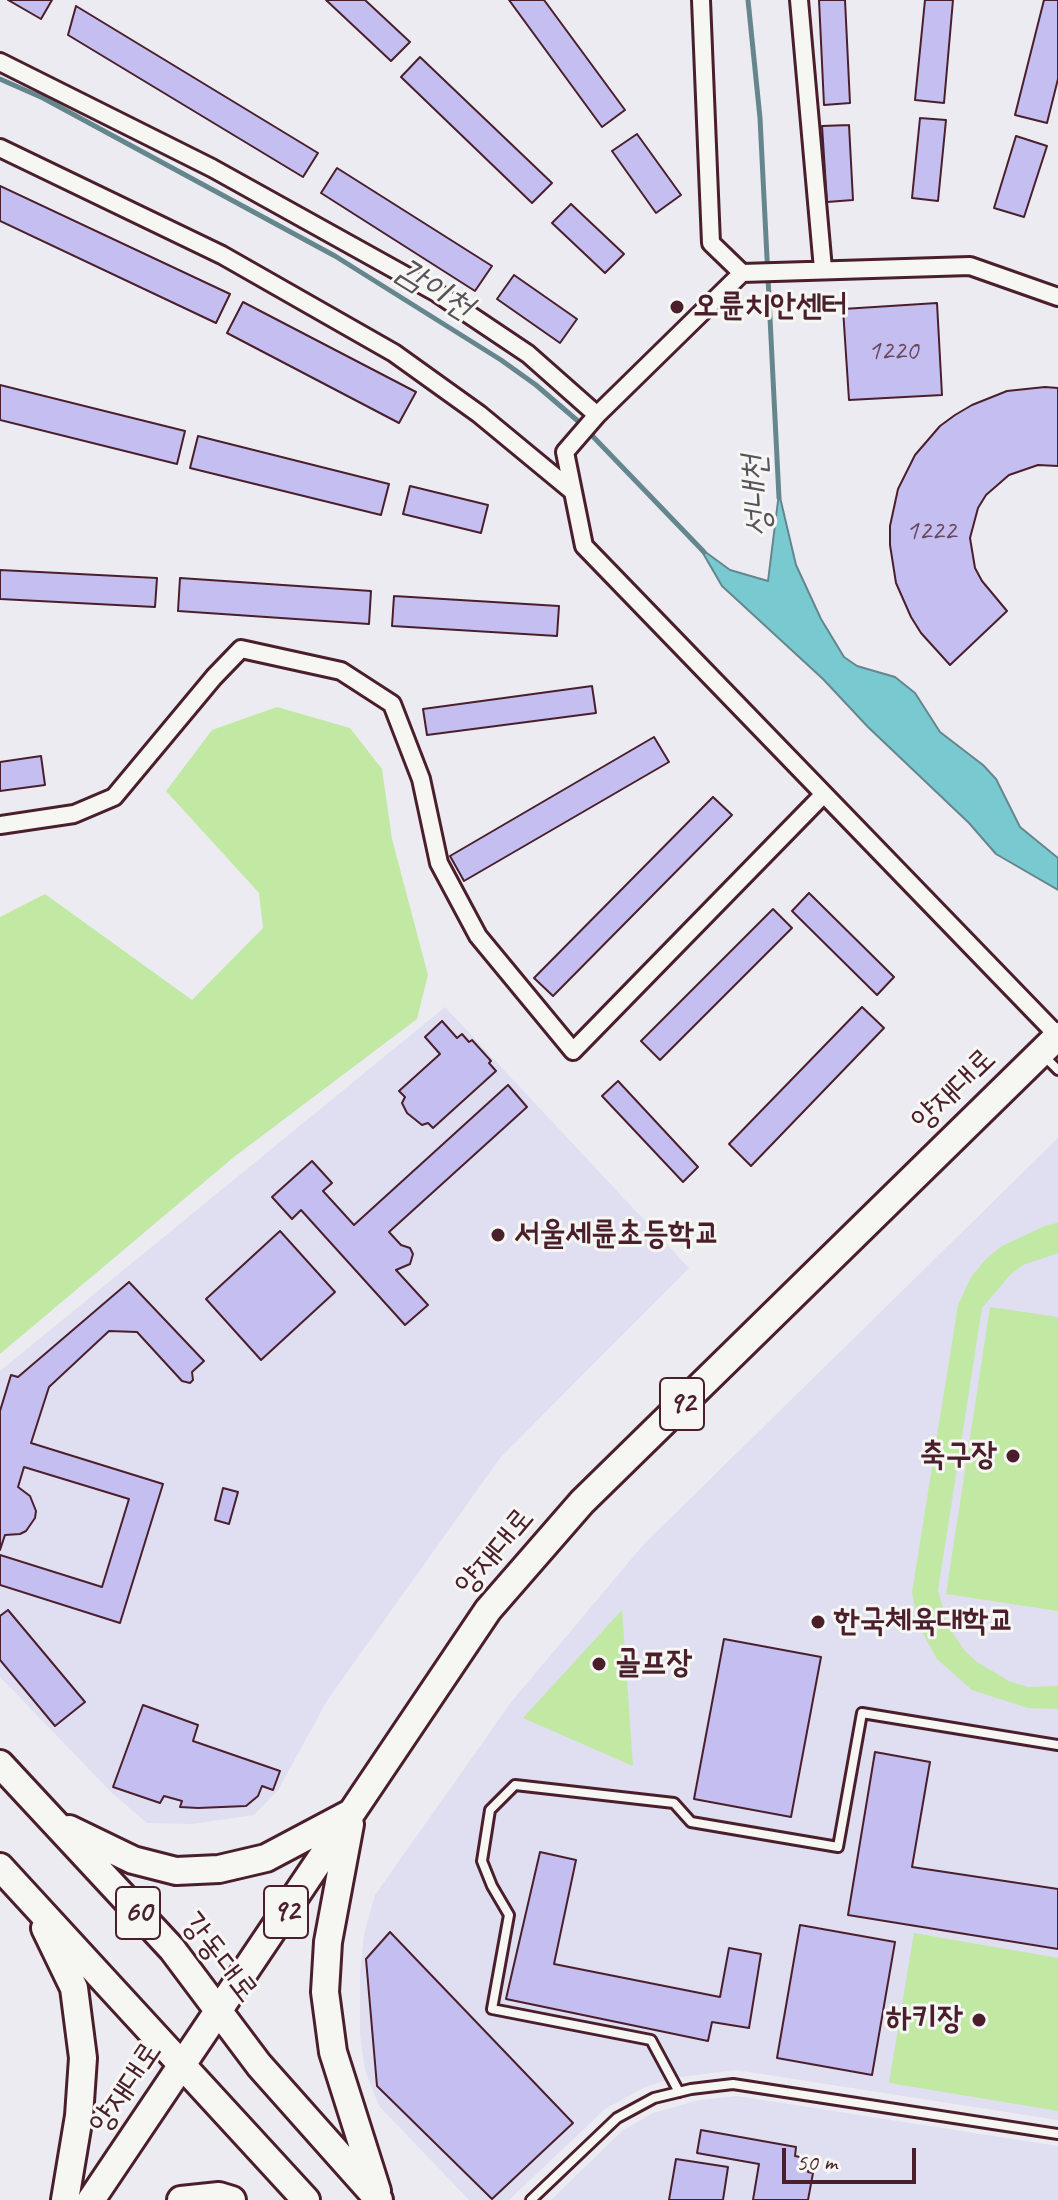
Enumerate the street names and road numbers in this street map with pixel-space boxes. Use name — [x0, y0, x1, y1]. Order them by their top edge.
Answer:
street label: 양재대로 — [904, 1040, 1004, 1140]
road number: 92 — [660, 1378, 704, 1430]
street label: 양재대로 — [447, 1500, 543, 1604]
road number: 92 — [264, 1886, 308, 1938]
road number: 60 — [116, 1887, 160, 1939]
street label: 강동대로 — [172, 1906, 266, 2010]
street label: 양재대로 — [81, 2035, 171, 2141]

